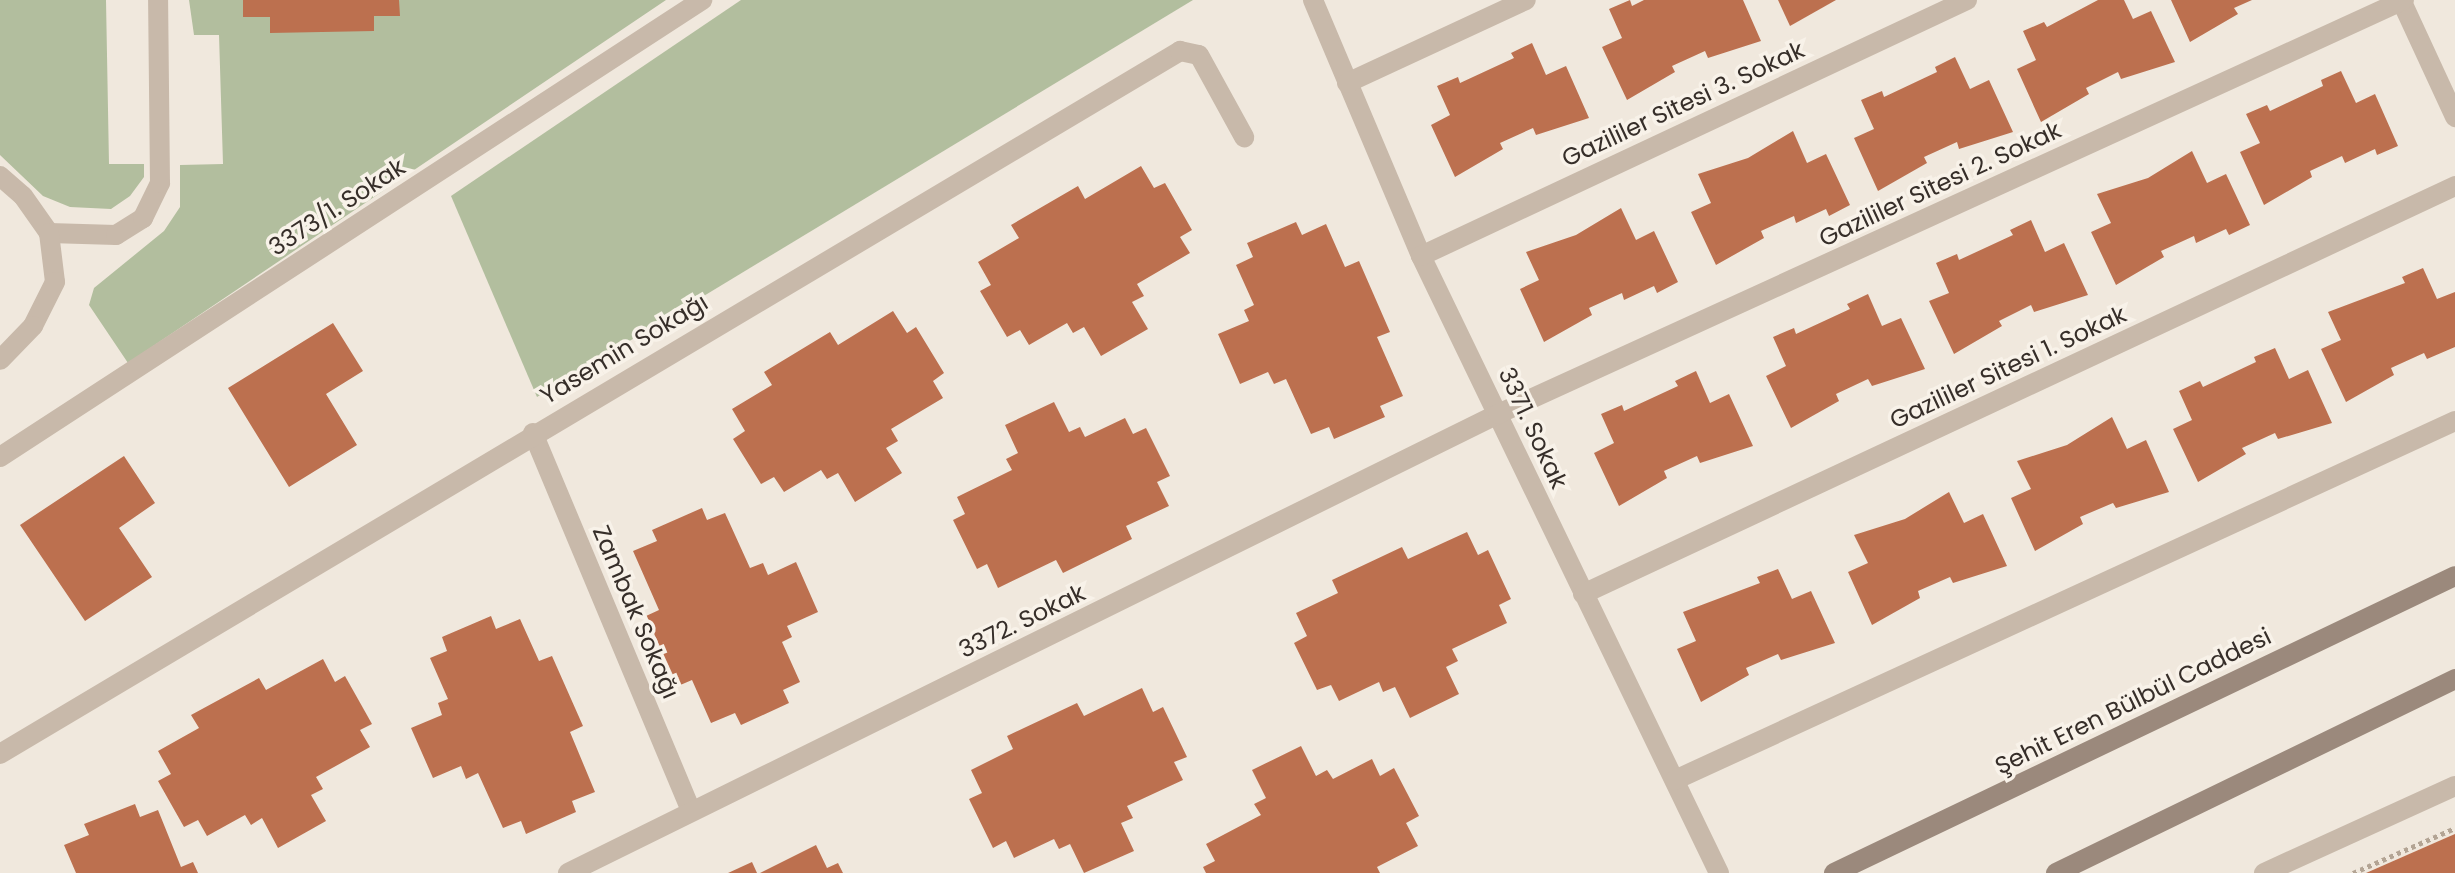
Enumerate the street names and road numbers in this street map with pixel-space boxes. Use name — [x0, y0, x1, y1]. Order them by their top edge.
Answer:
street label: Gazililer Sitesi 3. Sokak — [1557, 35, 1809, 173]
street label: Gazililer Sitesi 2. Sokak — [1814, 115, 2066, 253]
street label: 3373/1. Sokak — [264, 152, 410, 262]
street label: Yasemin Sokağı — [535, 288, 713, 410]
street label: Gazililer Sitesi 1. Sokak — [1885, 300, 2131, 434]
street label: 3371. Sokak — [1492, 363, 1574, 493]
street label: Zambak Sokağı — [587, 521, 685, 703]
street label: 3372. Sokak — [954, 578, 1090, 664]
street label: Şehit Eren Bülbül Caddesi — [1990, 621, 2276, 781]

